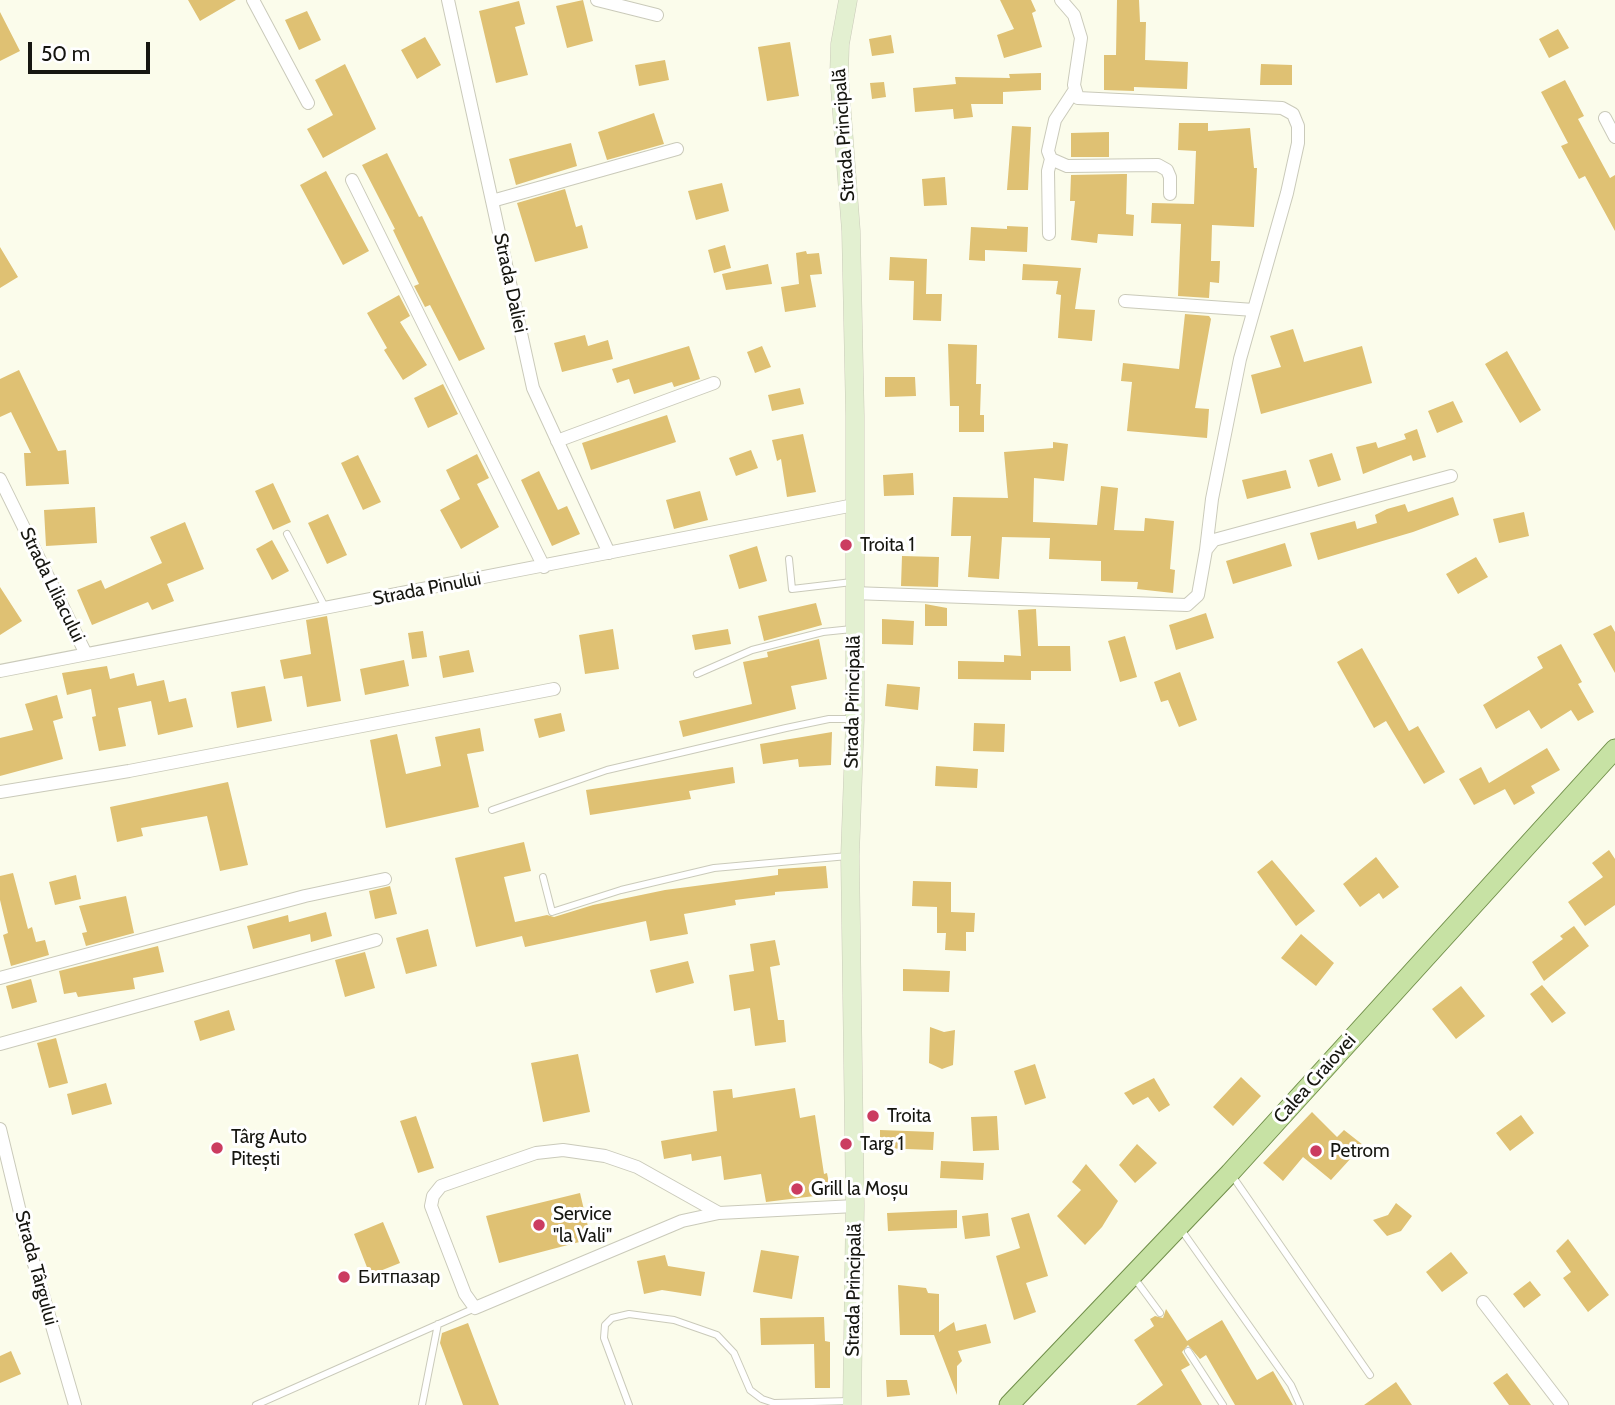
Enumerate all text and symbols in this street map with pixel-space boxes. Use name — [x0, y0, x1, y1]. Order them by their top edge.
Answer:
scale bar — [32, 28, 154, 72]
text: 50 m — [41, 41, 90, 66]
street label: Strada Principală — [828, 68, 860, 202]
street label: Strada Daliei — [488, 231, 532, 335]
street label: Strada Liliacului — [14, 524, 90, 646]
place label: Troita 1 — [860, 534, 915, 556]
marker: Troita 1 — [838, 537, 854, 553]
street label: Strada Pinului — [371, 567, 483, 611]
street label: Strada Principală — [840, 635, 866, 769]
street label: Calea Craiovei — [1269, 1030, 1361, 1128]
place label: Troita — [887, 1105, 931, 1127]
marker: Troita — [865, 1108, 881, 1124]
place label: Târg Auto Pitești — [231, 1126, 307, 1170]
place label: Targ 1 — [860, 1133, 904, 1155]
marker: Targ 1 — [838, 1136, 854, 1152]
marker: Târg Auto Pitești — [209, 1140, 225, 1156]
place label: Petrom — [1330, 1140, 1390, 1162]
marker: Petrom — [1308, 1143, 1324, 1159]
place label: Grill la Moșu — [811, 1178, 908, 1200]
marker: Grill la Moșu — [789, 1181, 805, 1197]
place label: Service "la Vali" — [553, 1203, 612, 1247]
street label: Strada Târgului — [10, 1208, 62, 1328]
marker: Service "la Vali" — [531, 1217, 547, 1233]
street label: Strada Principală — [841, 1223, 867, 1357]
place label: Битпазар — [358, 1266, 440, 1288]
marker: Битпазар — [336, 1269, 352, 1285]

